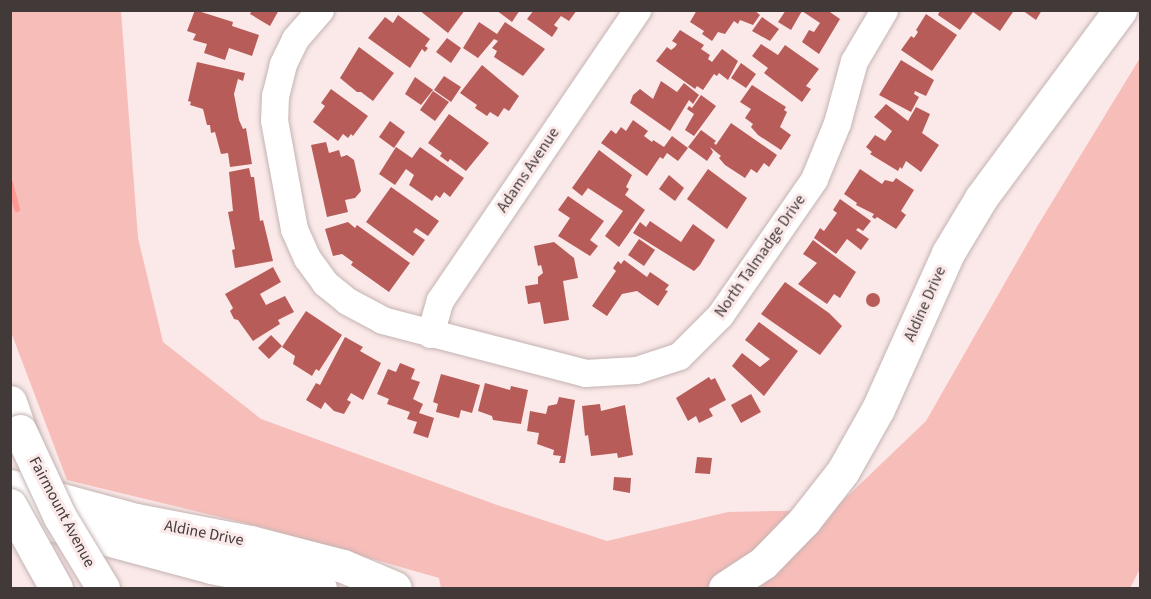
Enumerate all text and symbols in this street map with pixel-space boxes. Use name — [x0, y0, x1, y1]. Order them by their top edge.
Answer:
street label: Adams Avenue — [493, 124, 563, 216]
street label: North Talmadge Drive — [710, 191, 810, 321]
street label: Aldine Drive — [900, 263, 950, 345]
street label: Fairmount Avenue — [25, 454, 99, 570]
street label: Aldine Drive — [163, 516, 245, 550]

